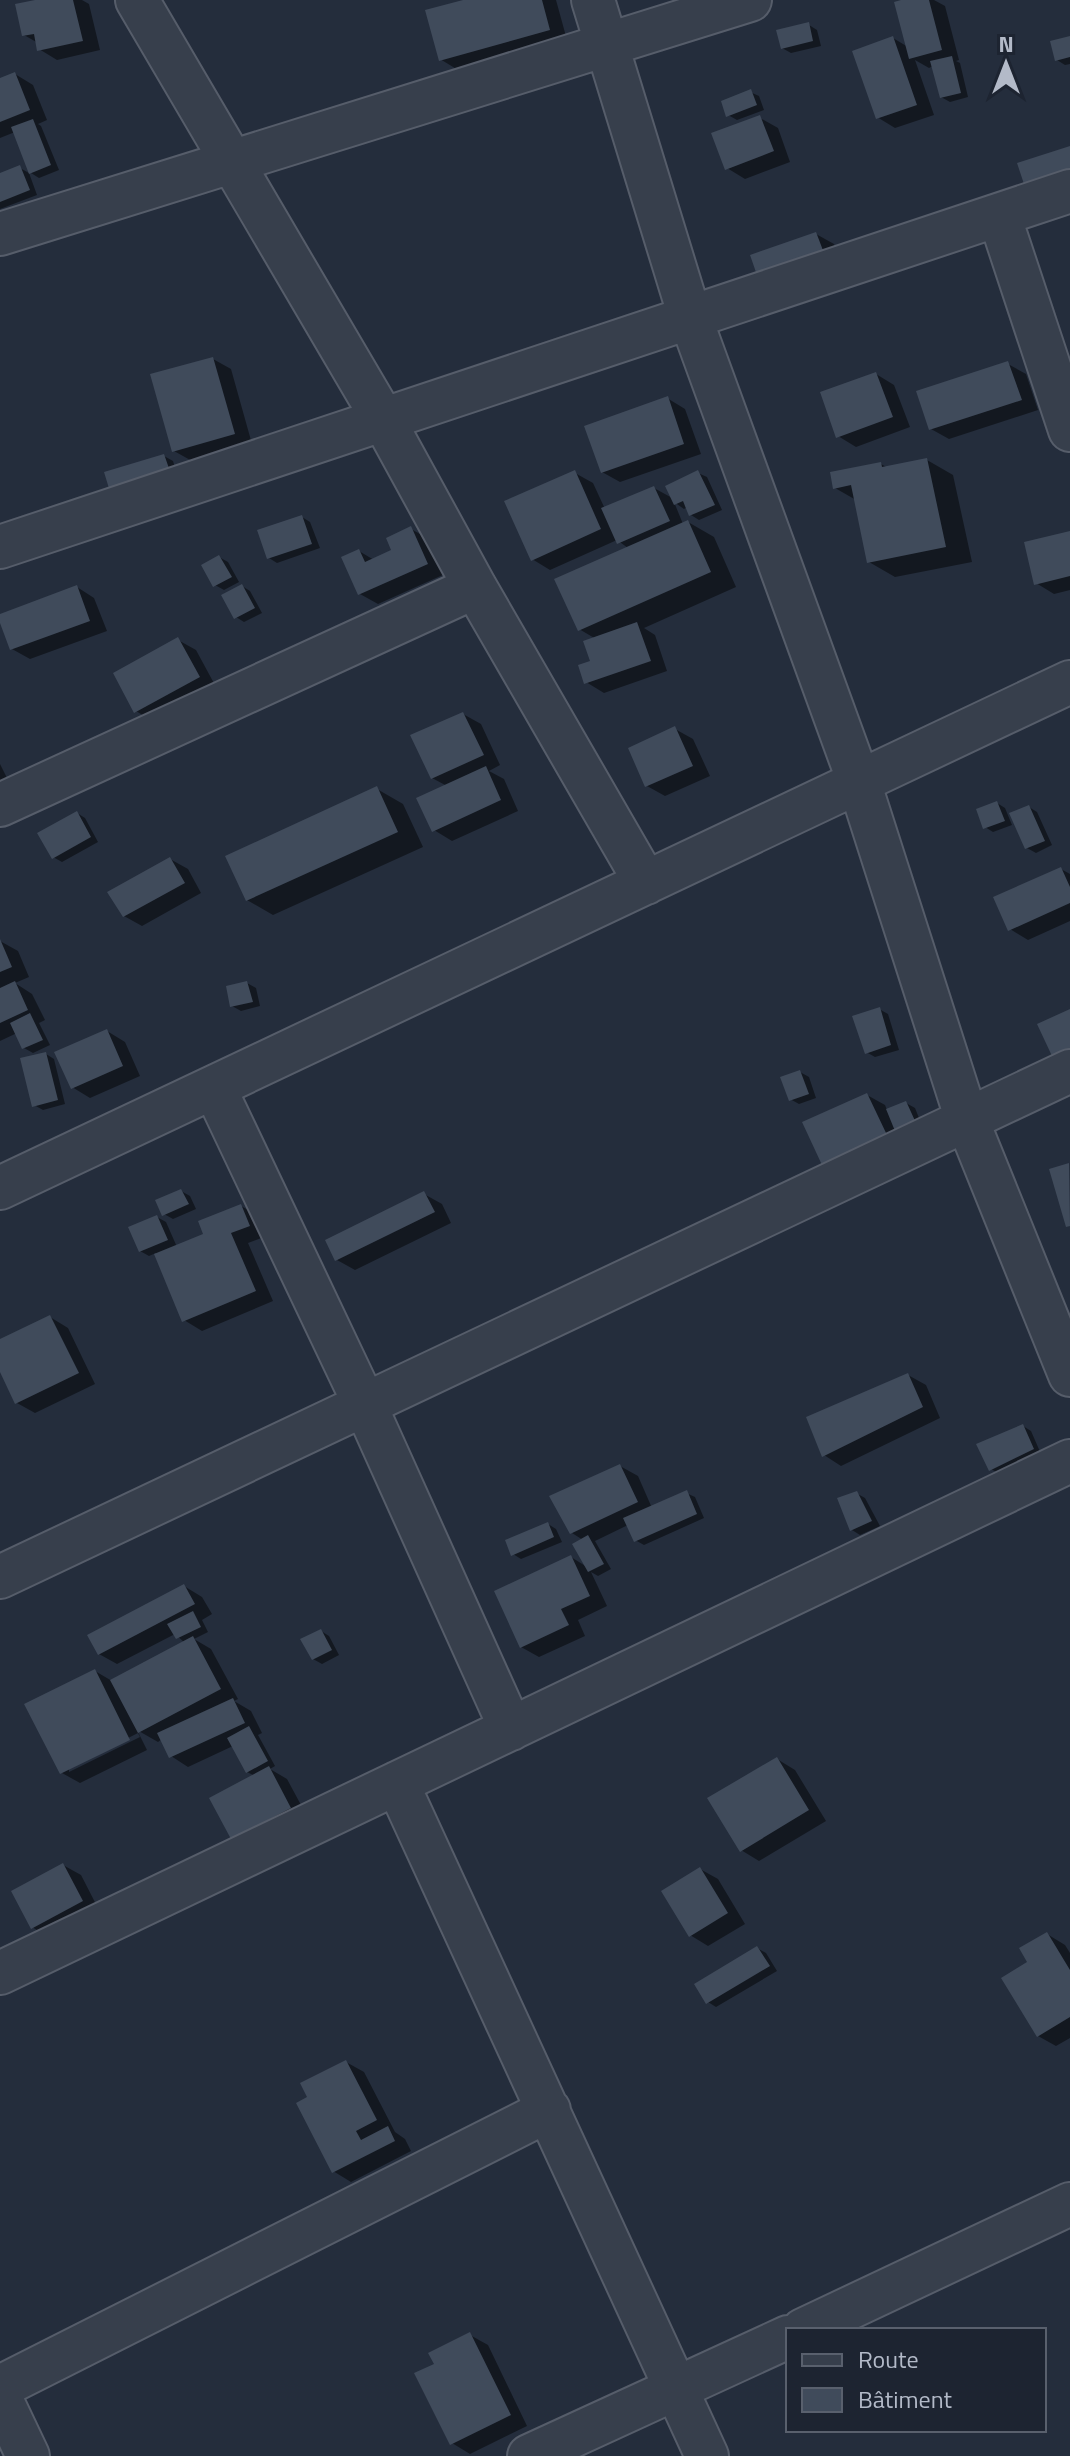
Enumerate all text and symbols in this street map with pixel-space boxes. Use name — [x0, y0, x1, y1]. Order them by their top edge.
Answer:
north arrow — [966, 24, 1046, 104]
text: N — [998, 27, 1014, 61]
legend — [786, 2328, 1046, 2432]
text: Route — [858, 2341, 919, 2377]
text: Bâtiment — [858, 2381, 952, 2417]

